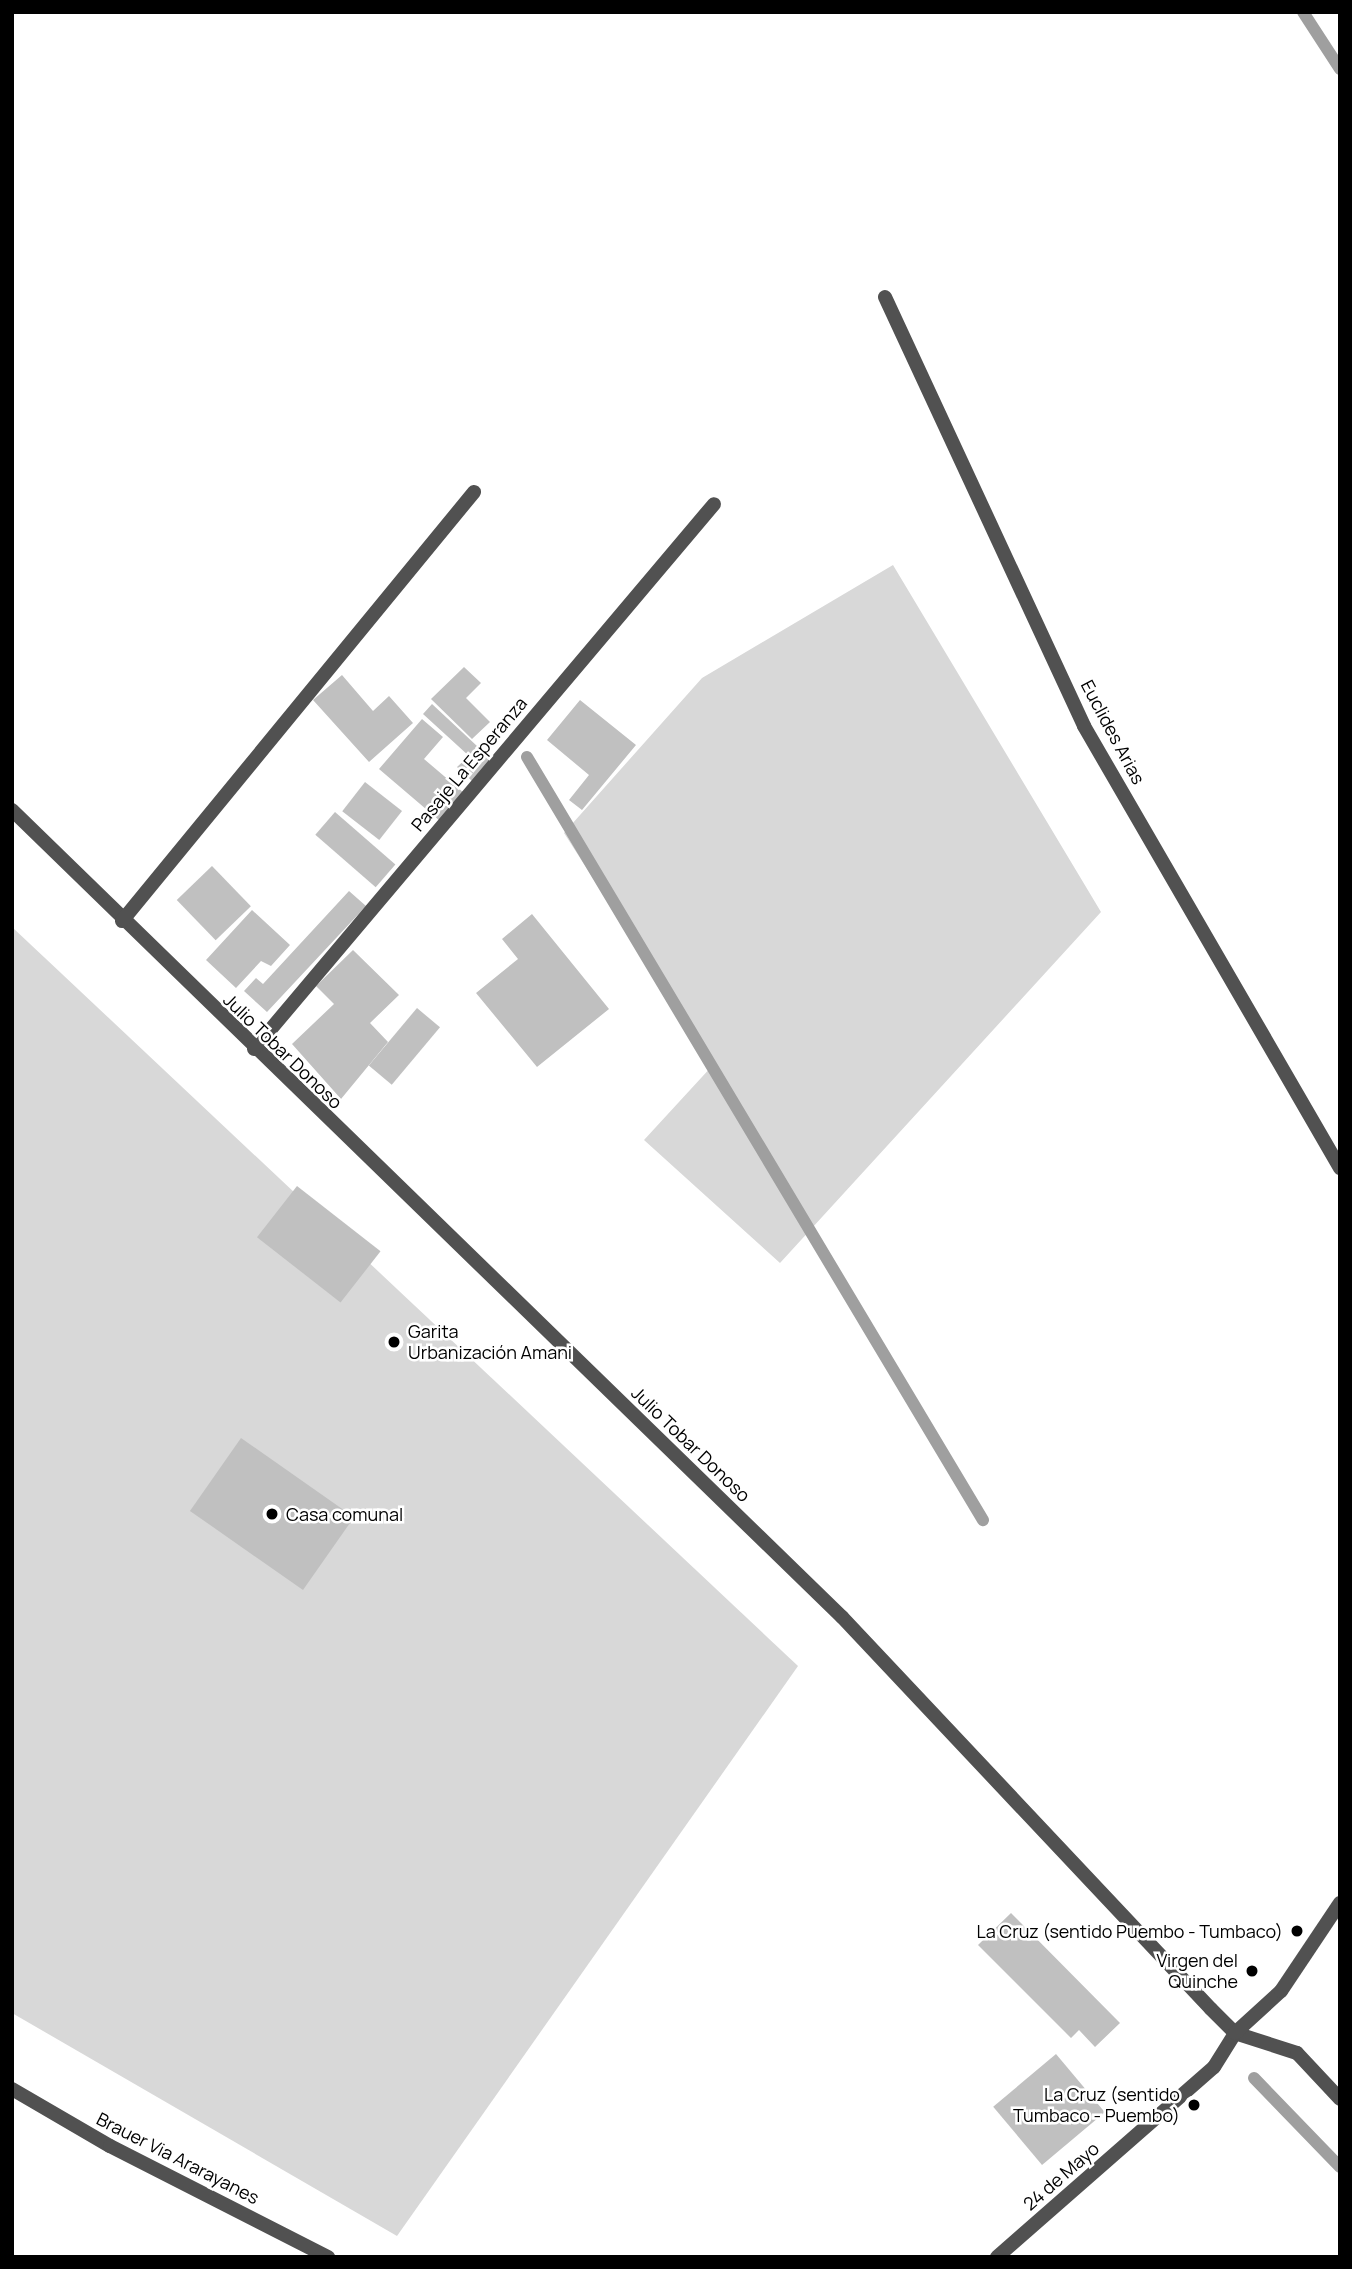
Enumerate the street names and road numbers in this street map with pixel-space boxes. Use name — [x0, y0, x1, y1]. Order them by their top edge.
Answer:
street label: Euclides Arias — [1077, 676, 1149, 788]
street label: Pasaje La Esperanza — [407, 693, 531, 835]
street label: Julio Tobar Donoso — [219, 989, 347, 1113]
street label: Julio Tobar Donoso — [627, 1382, 755, 1506]
street label: Brauer Via Ararayanes — [93, 2108, 263, 2208]
street label: 24 de Mayo — [1019, 2137, 1103, 2215]

